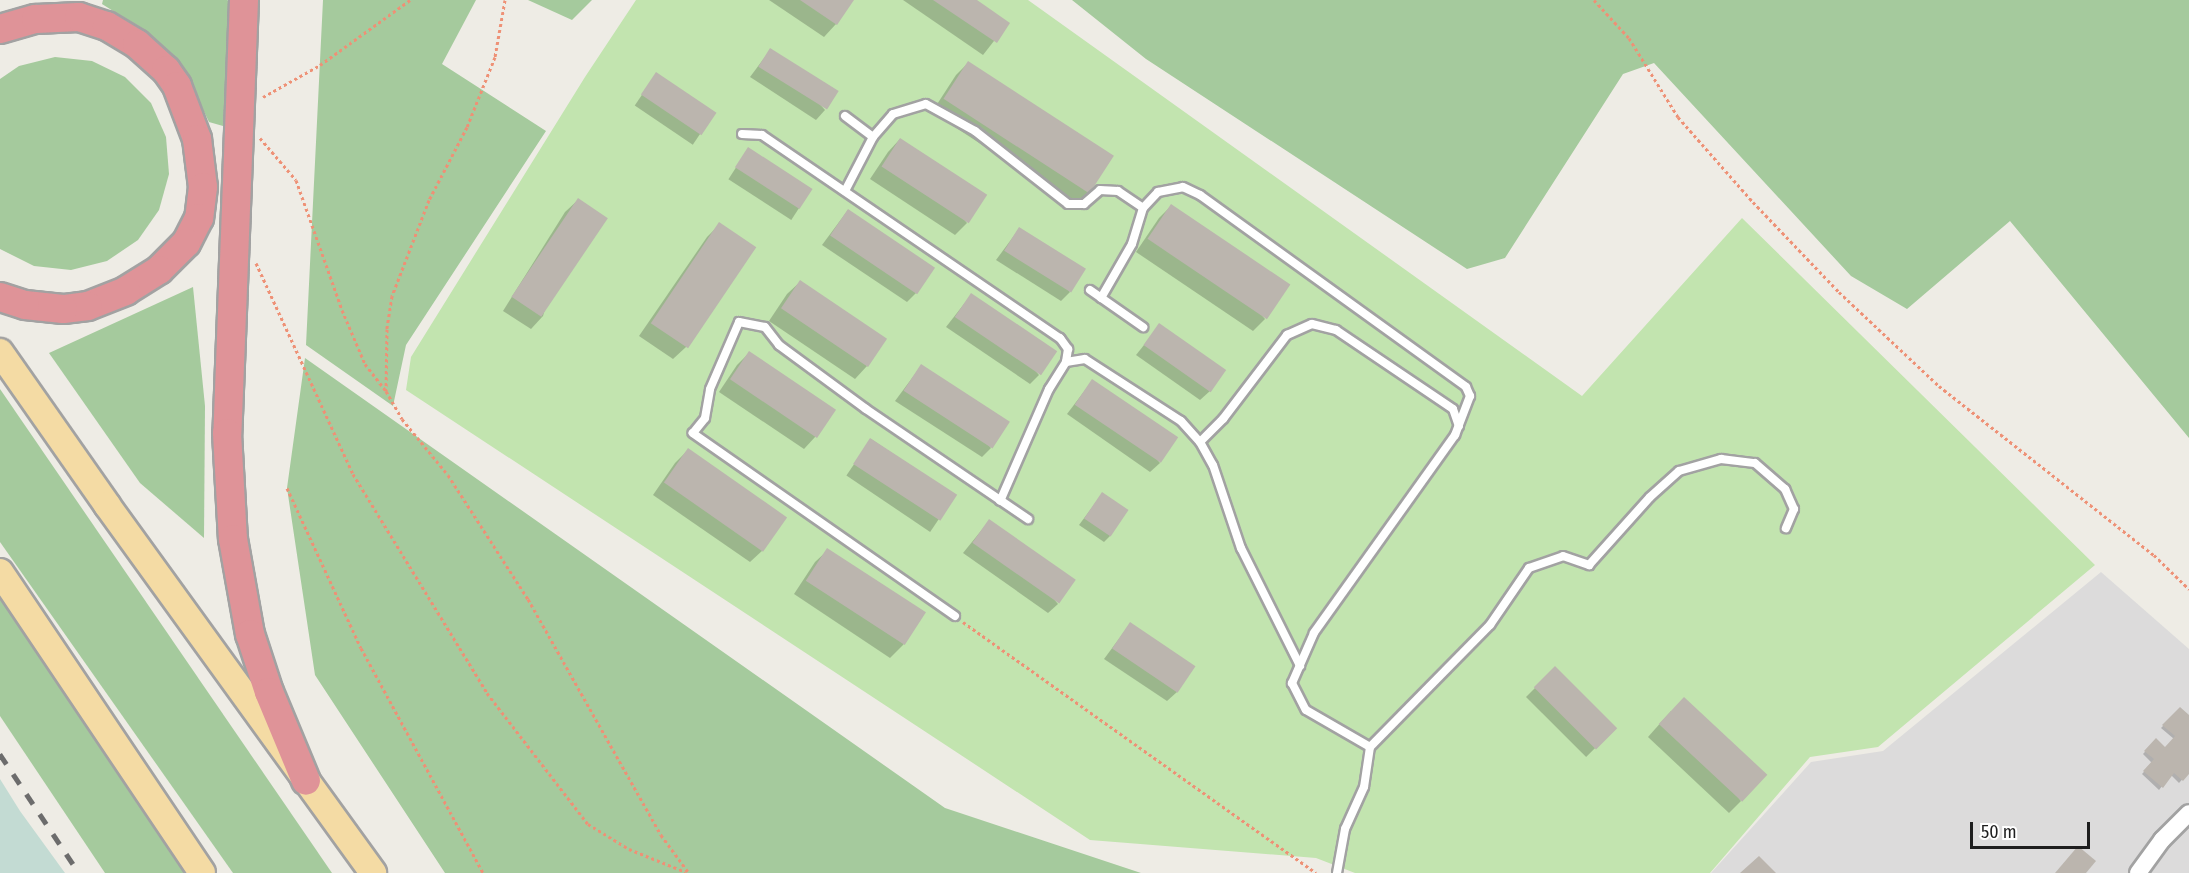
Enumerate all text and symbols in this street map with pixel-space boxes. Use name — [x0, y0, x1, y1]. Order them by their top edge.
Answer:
scale bar — [1973, 810, 2093, 848]
text: 50 m — [1981, 821, 2017, 843]

